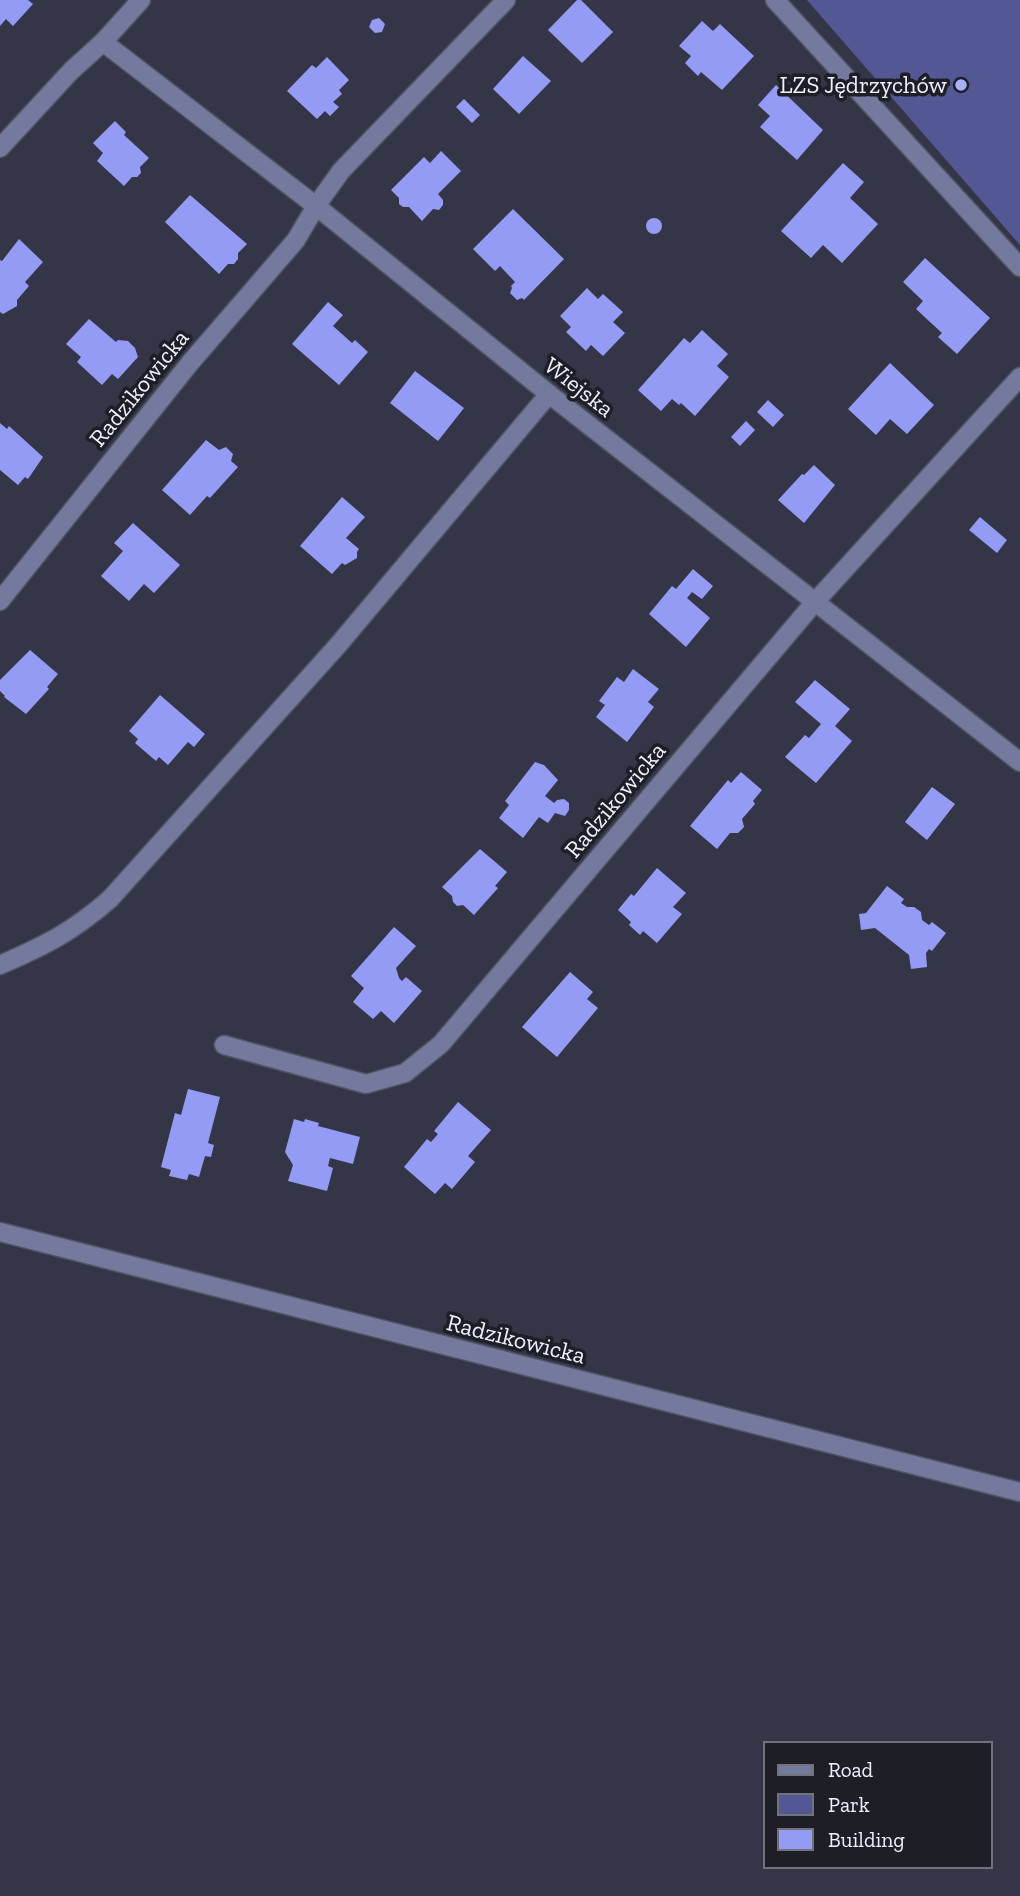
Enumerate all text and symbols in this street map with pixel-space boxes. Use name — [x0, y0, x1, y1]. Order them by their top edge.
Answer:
place label: LZS Jędrzychów — [779, 70, 948, 99]
marker: LZS Jędrzychów — [953, 77, 969, 93]
street label: Radzikowicka — [83, 323, 195, 452]
street label: Wiejska — [539, 350, 620, 423]
street label: Radzikowicka — [558, 736, 672, 863]
street label: Radzikowicka — [444, 1307, 589, 1370]
legend — [764, 1742, 992, 1868]
text: Road — [828, 1757, 874, 1782]
text: Park — [828, 1792, 870, 1817]
text: Building — [828, 1827, 905, 1852]

